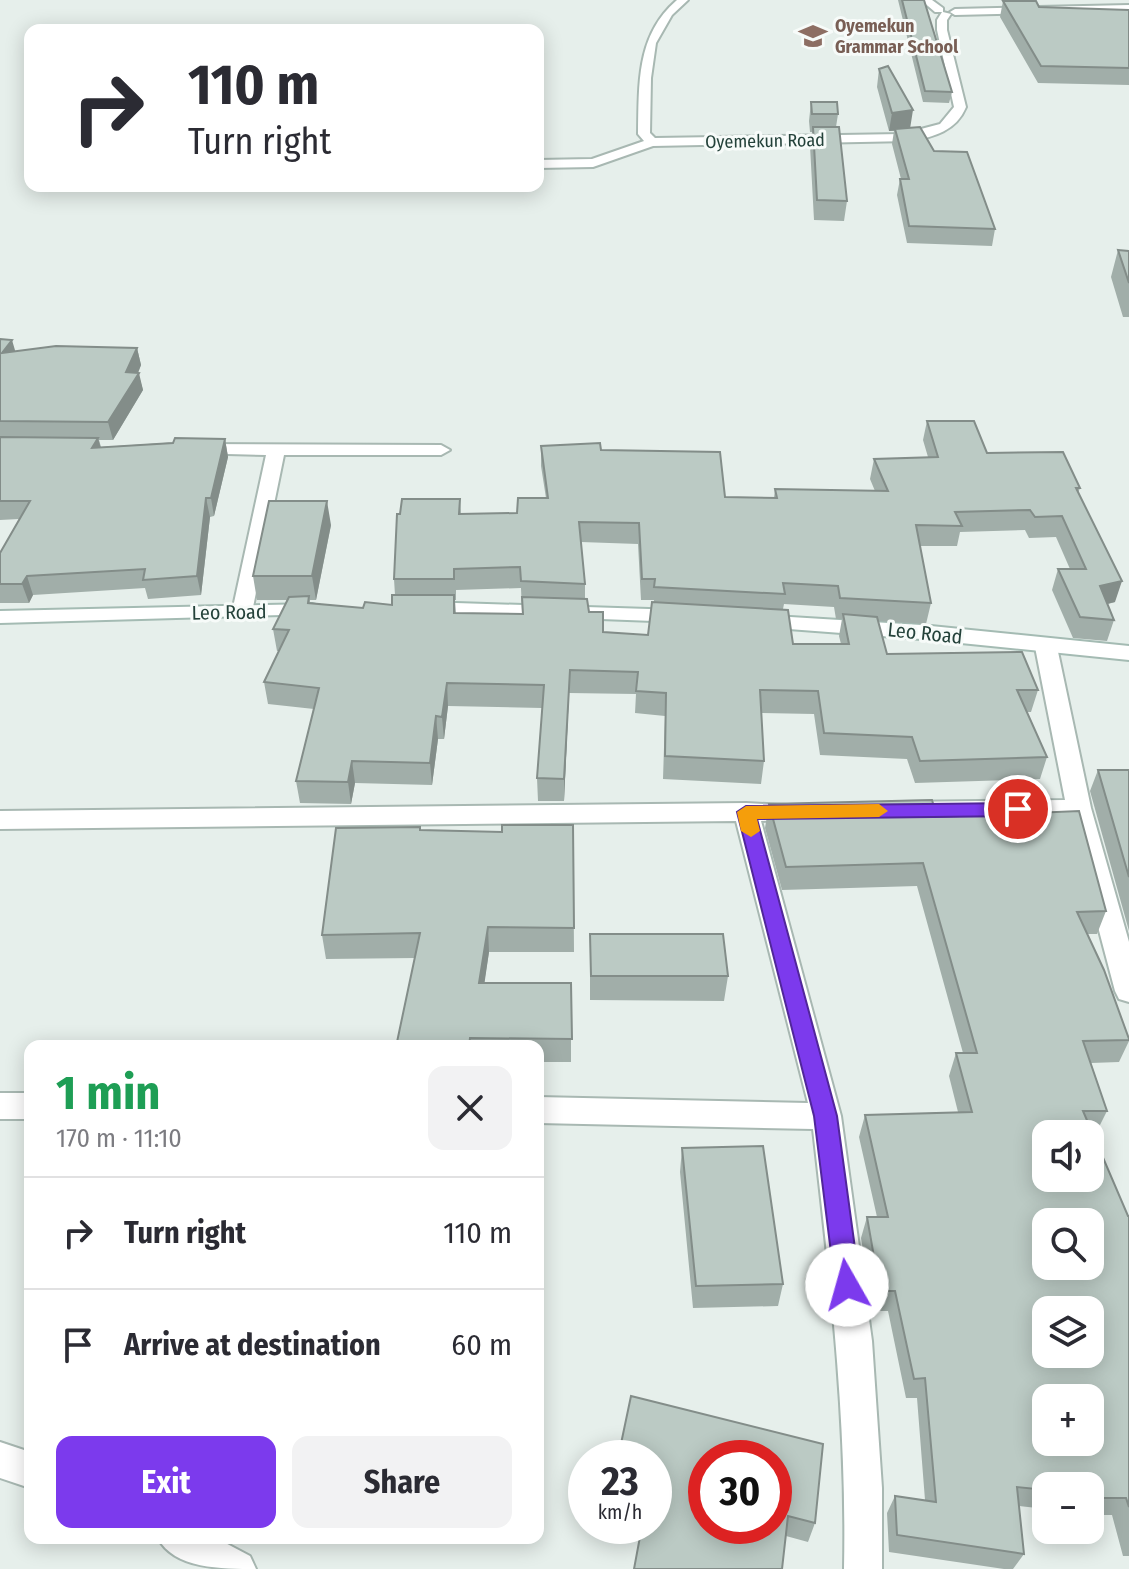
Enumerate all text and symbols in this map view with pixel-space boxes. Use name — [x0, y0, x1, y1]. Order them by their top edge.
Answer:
place label: Oyemekun Grammar School — [835, 15, 958, 58]
school or university icon: Oyemekun Grammar School — [798, 21, 828, 51]
text: 110 m — [188, 52, 319, 119]
icon: right — [56, 56, 160, 160]
text: Turn right — [188, 120, 331, 164]
street label: Oyemekun Road — [705, 129, 825, 153]
street label: Leo Road — [191, 599, 267, 625]
street label: Leo Road — [886, 617, 964, 649]
pin — [984, 775, 1052, 843]
icon: arrive — [996, 787, 1040, 831]
text: 1 min — [56, 1064, 161, 1122]
button: close — [428, 1066, 512, 1150]
map controls — [1032, 1120, 1104, 1544]
button: sound — [1032, 1120, 1104, 1192]
text: 170 m · 11:10 — [56, 1123, 182, 1154]
button: search — [1032, 1208, 1104, 1280]
icon: right — [56, 1211, 100, 1255]
text: Turn right — [124, 1215, 246, 1251]
text: 110 m — [443, 1215, 512, 1251]
position arrow — [805, 1243, 889, 1327]
button: layers — [1032, 1296, 1104, 1368]
icon: arrive — [56, 1323, 100, 1367]
text: Arrive at destination — [124, 1327, 381, 1363]
text: 60 m — [451, 1327, 512, 1363]
button: + — [1032, 1384, 1104, 1456]
button: Exit — [56, 1436, 276, 1528]
button: Share — [292, 1436, 512, 1528]
speed limit sign: 30 — [688, 1440, 792, 1544]
text: 23 — [601, 1458, 639, 1506]
button: − — [1032, 1472, 1104, 1544]
text: km/h — [598, 1500, 642, 1524]

